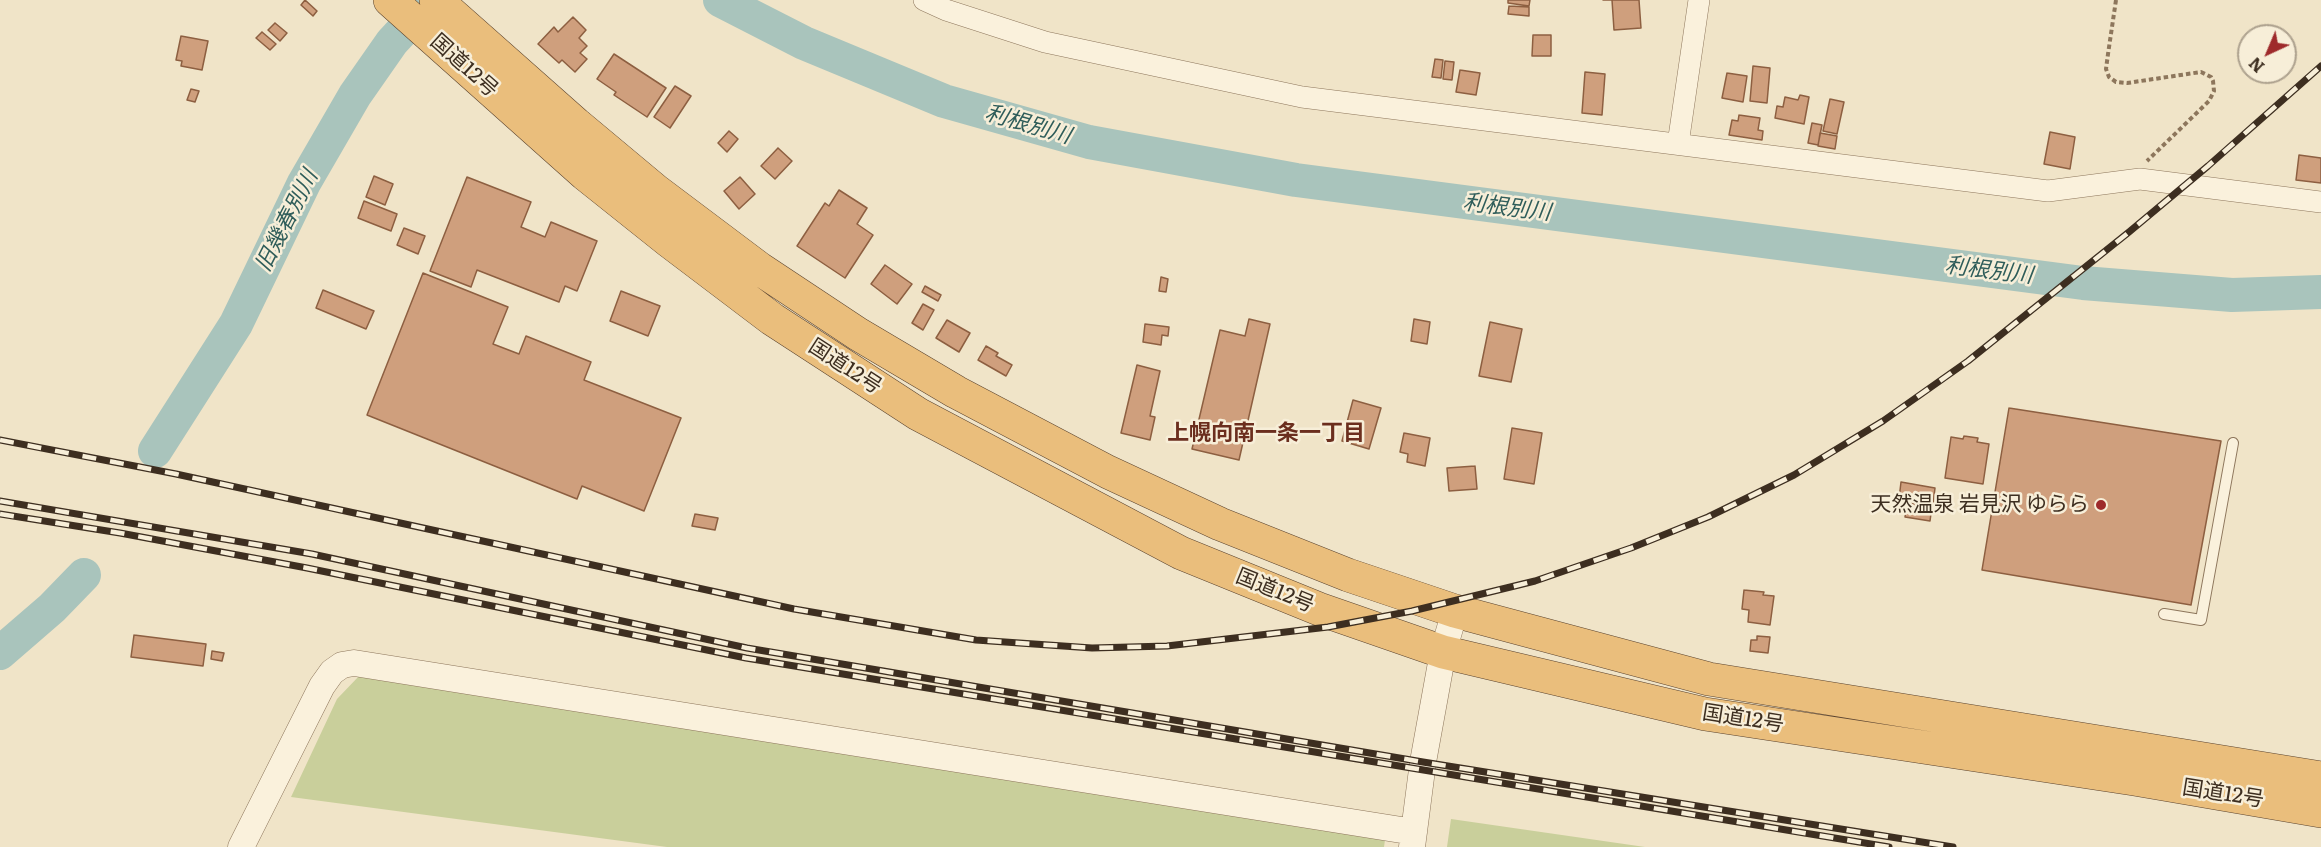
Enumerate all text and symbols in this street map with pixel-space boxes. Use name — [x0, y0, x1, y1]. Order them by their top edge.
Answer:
north arrow — [2237, 24, 2297, 84]
street label: 国道12号 — [425, 29, 503, 103]
text: N — [2243, 52, 2269, 79]
water label: 利根別川 — [982, 100, 1074, 150]
water label: 旧幾春別川 — [250, 166, 324, 276]
water label: 利根別川 — [1462, 190, 1552, 226]
water label: 利根別川 — [1944, 253, 2034, 289]
street label: 国道12号 — [804, 334, 886, 400]
district label: 上幌向南一条一丁目 — [1167, 421, 1365, 447]
place label: 天然温泉 岩見沢 ゆらら — [1871, 492, 2089, 518]
marker: 天然温泉 岩見沢 ゆらら — [2094, 498, 2108, 512]
street label: 国道12号 — [1232, 564, 1318, 618]
street label: 国道12号 — [1700, 700, 1786, 738]
street label: 国道12号 — [2180, 775, 2266, 813]

